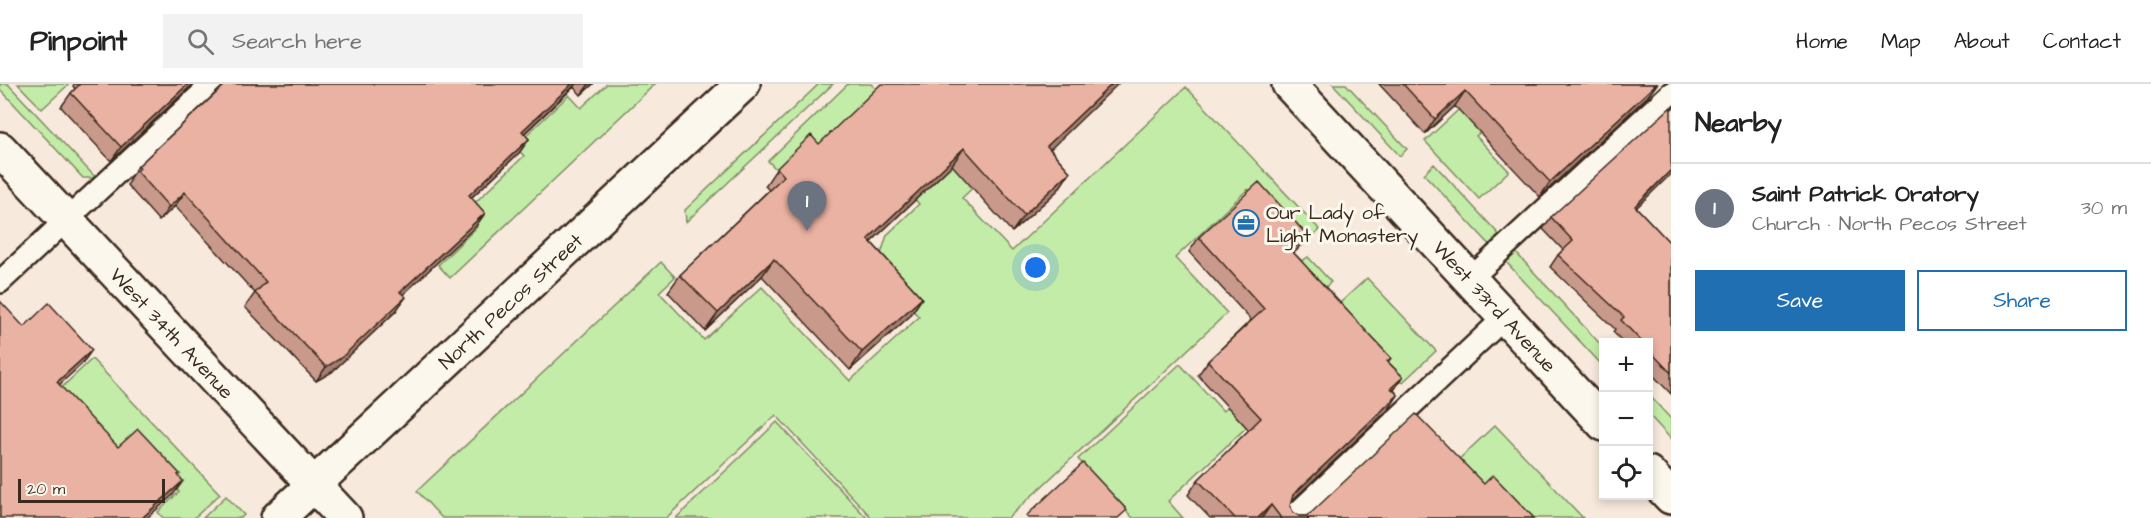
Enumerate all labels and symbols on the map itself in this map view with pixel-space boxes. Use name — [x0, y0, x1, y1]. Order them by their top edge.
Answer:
pin: 1 — [788, 182, 826, 231]
place label: Our Lady of Light Monastery — [1266, 199, 1418, 251]
office icon: Our Lady of Light Monastery — [1231, 208, 1261, 238]
street label: North Pecos Street — [433, 227, 589, 376]
street label: West 33rd Avenue — [1426, 235, 1563, 379]
your location — [1021, 253, 1050, 282]
street label: West 34th Avenue — [103, 262, 240, 406]
scale bar — [18, 476, 165, 504]

